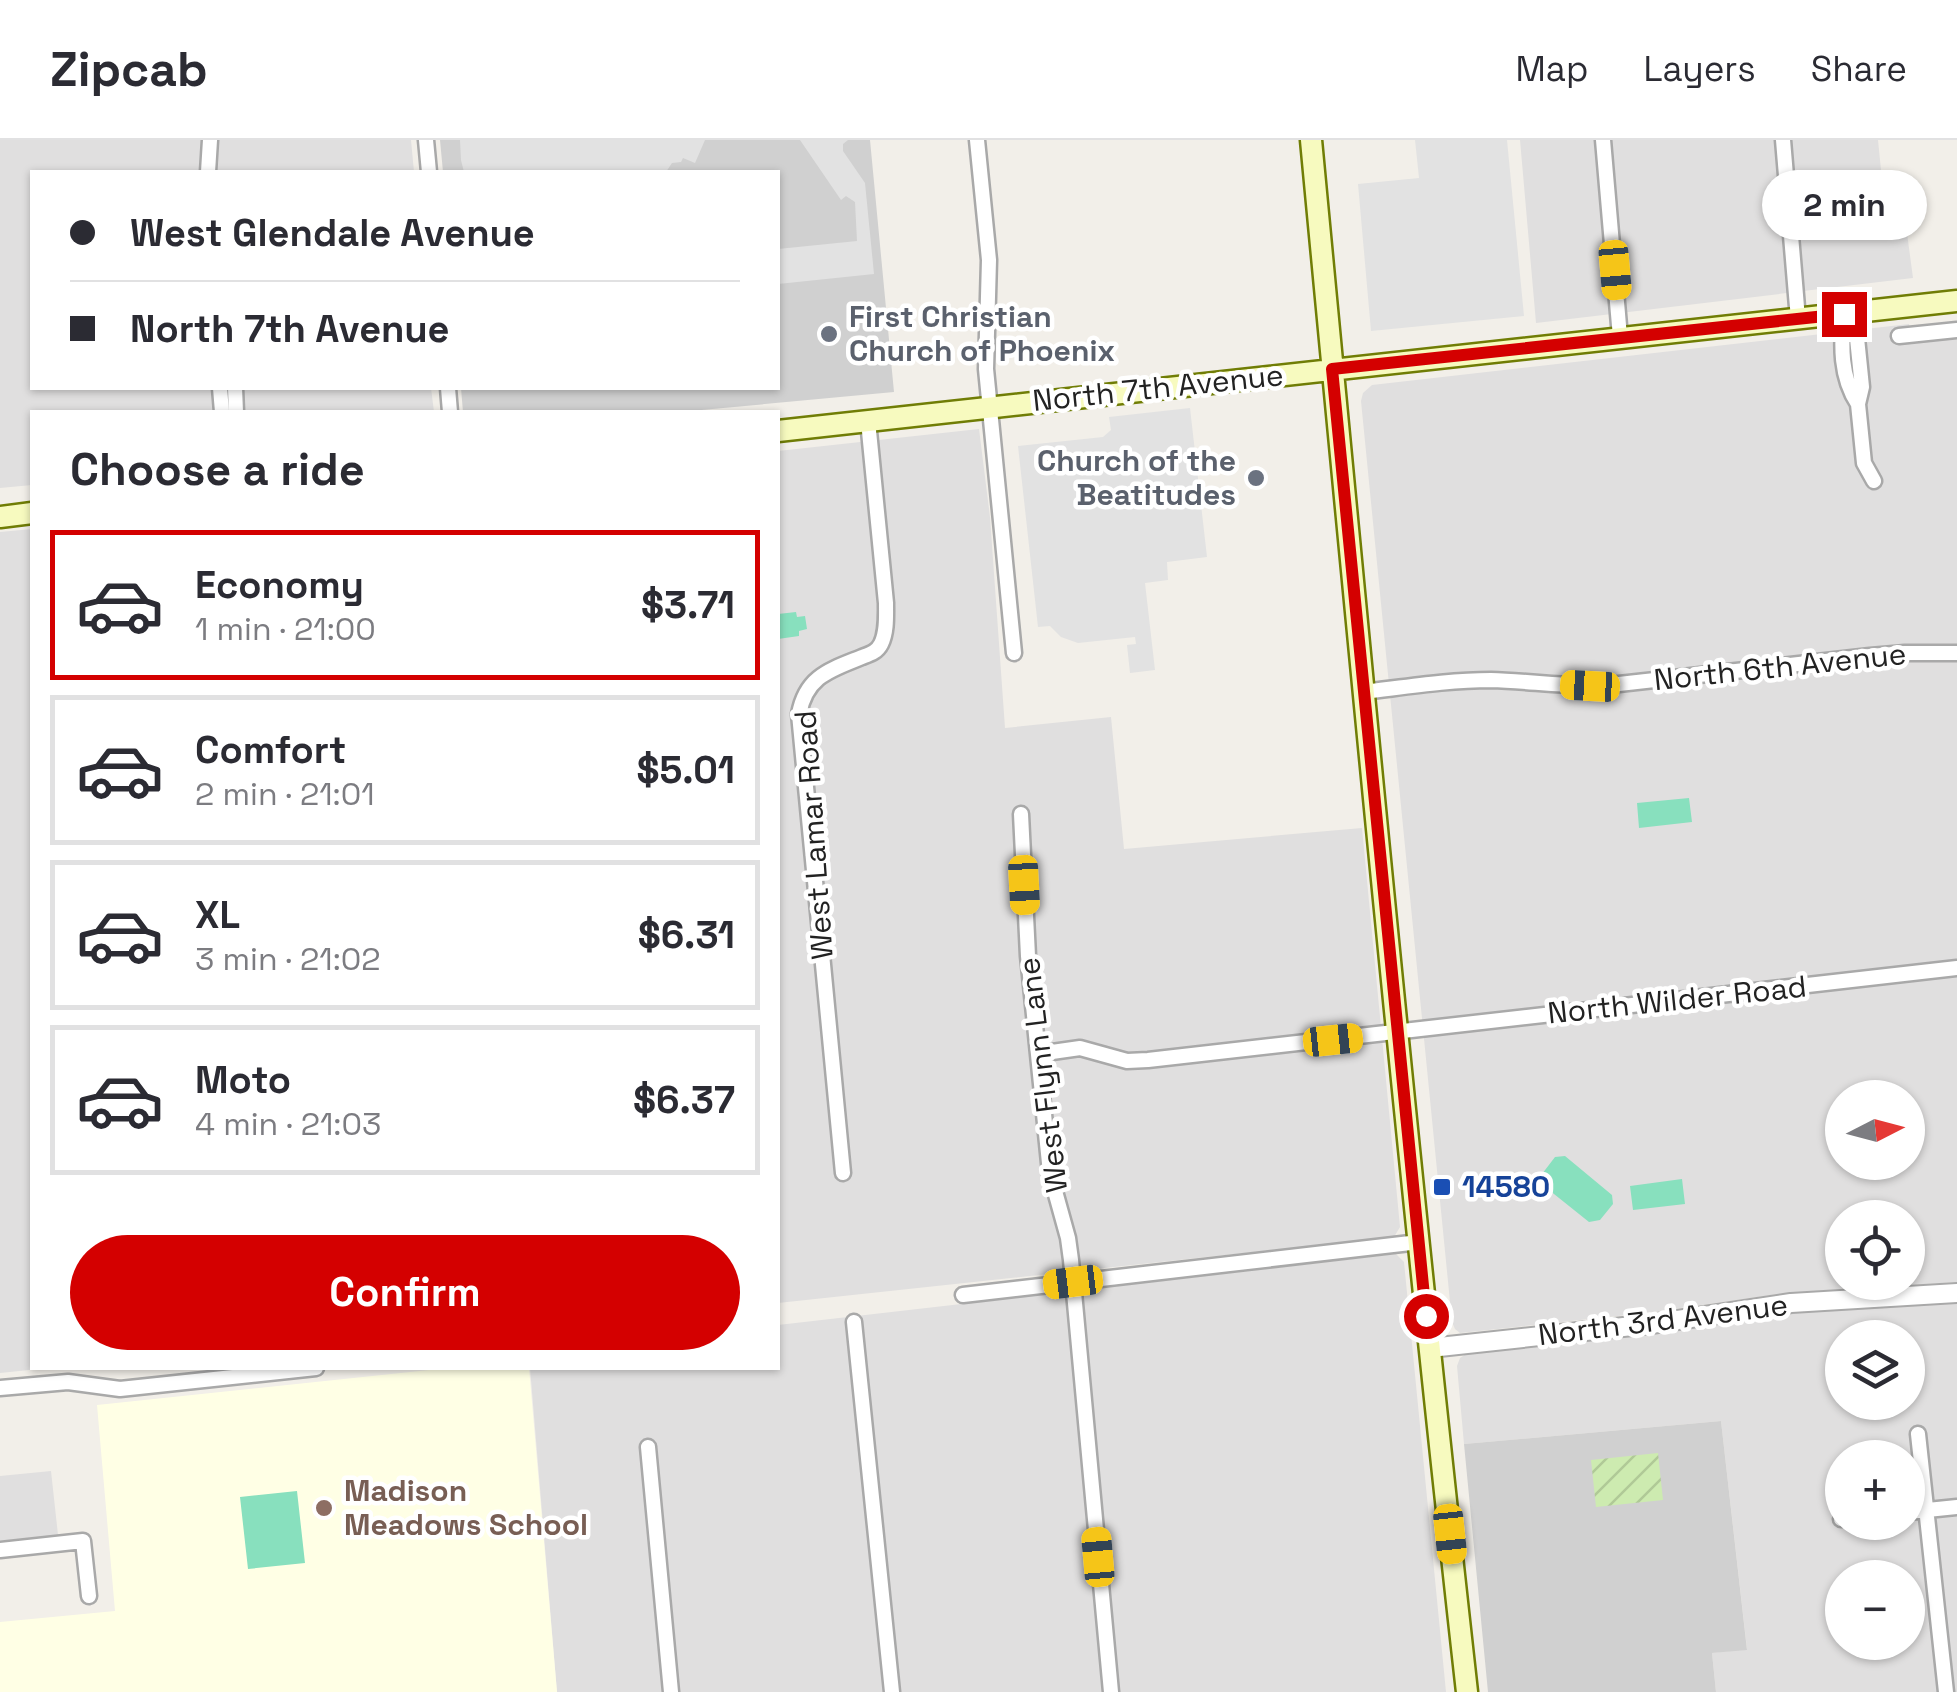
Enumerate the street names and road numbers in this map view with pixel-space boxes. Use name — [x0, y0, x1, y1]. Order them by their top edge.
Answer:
street label: North 7th Avenue — [1031, 355, 1285, 420]
street label: North 6th Avenue — [1652, 634, 1908, 699]
street label: West Lamar Road — [785, 709, 842, 961]
street label: West Flynn Lane — [1009, 955, 1076, 1195]
street label: North Wilder Road — [1546, 967, 1808, 1032]
street label: North 3rd Avenue — [1536, 1285, 1790, 1354]

